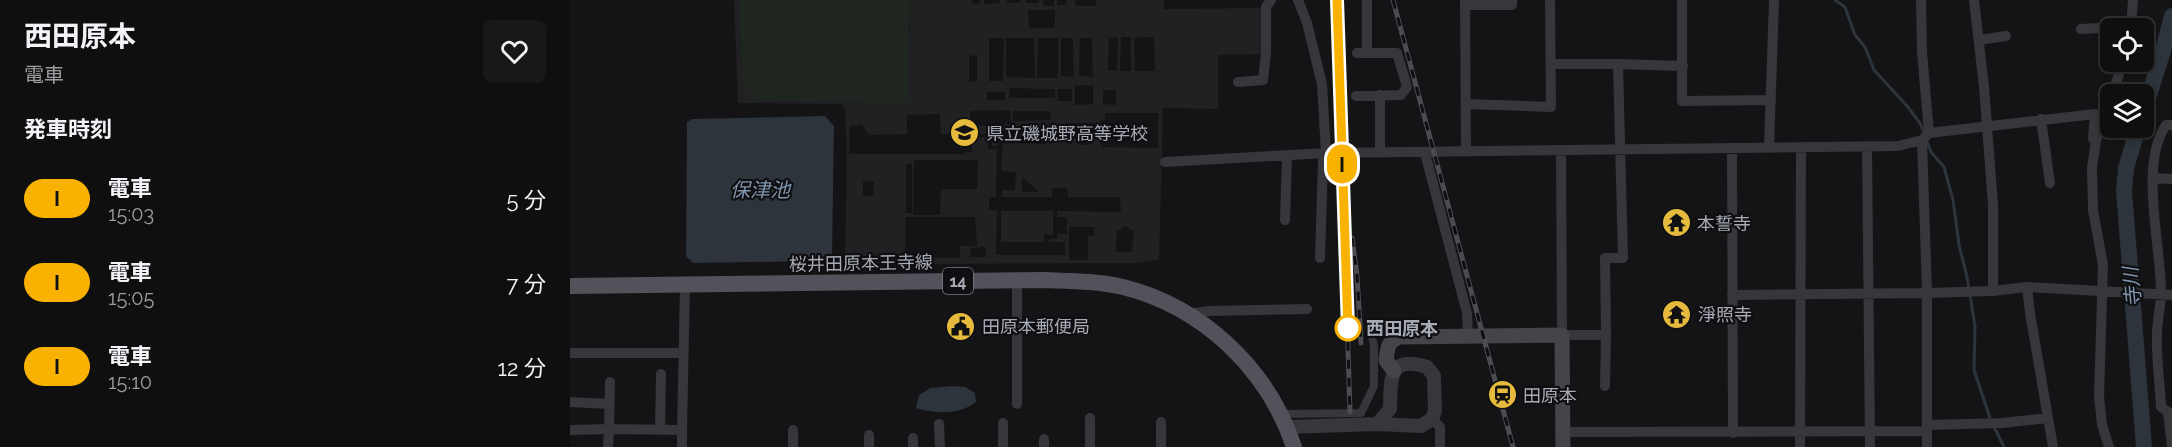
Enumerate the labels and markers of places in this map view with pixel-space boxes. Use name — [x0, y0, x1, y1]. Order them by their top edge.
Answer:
school or university icon: 県立磯城野高等学校 — [949, 117, 981, 149]
place label: 県立磯城野高等学校 — [986, 123, 1148, 144]
temple icon: 本誓寺 — [1660, 207, 1692, 239]
place label: 本誓寺 — [1697, 213, 1751, 234]
temple icon: 淨照寺 — [1661, 298, 1693, 330]
place label: 淨照寺 — [1698, 304, 1752, 325]
public building icon: 田原本郵便局 — [945, 310, 977, 342]
marker: 西田原本 — [1335, 315, 1361, 341]
place label: 田原本郵便局 — [982, 316, 1090, 337]
place label: 西田原本 — [1366, 318, 1438, 339]
station icon: 田原本 — [1486, 379, 1518, 411]
place label: 田原本 — [1523, 385, 1577, 406]

